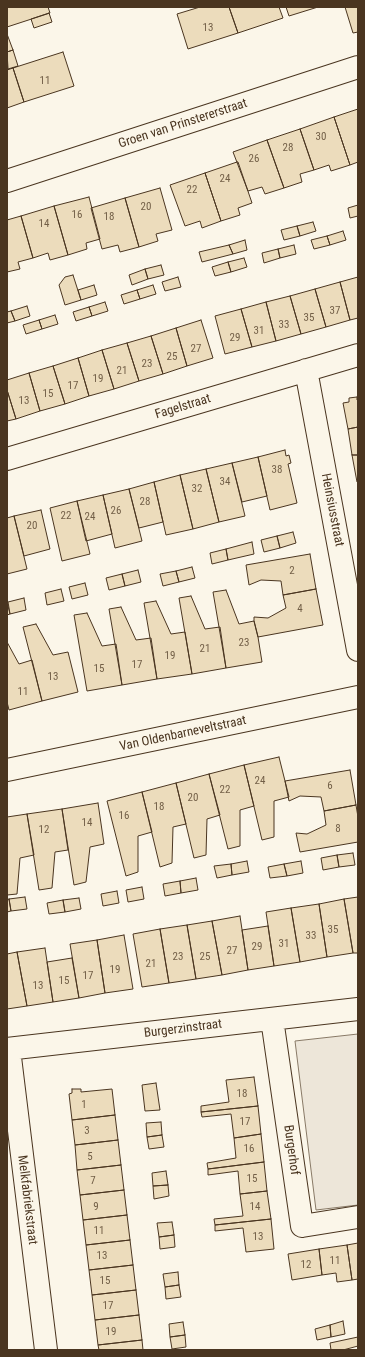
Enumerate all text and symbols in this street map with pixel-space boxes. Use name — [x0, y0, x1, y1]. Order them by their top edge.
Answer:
house number: 13 — [203, 21, 213, 35]
house number: 11 — [40, 74, 50, 88]
street label: Groen van Prinstererstraat — [117, 96, 249, 152]
house number: 30 — [316, 130, 326, 144]
house number: 28 — [283, 141, 293, 155]
house number: 26 — [249, 152, 259, 166]
house number: 24 — [220, 172, 230, 186]
house number: 22 — [187, 183, 197, 197]
house number: 20 — [141, 200, 151, 214]
house number: 16 — [72, 208, 82, 222]
house number: 18 — [104, 210, 114, 224]
house number: 14 — [39, 217, 49, 231]
house number: 37 — [330, 304, 340, 318]
house number: 35 — [304, 311, 314, 325]
house number: 33 — [279, 318, 289, 332]
house number: 31 — [254, 324, 264, 338]
house number: 29 — [230, 331, 240, 345]
house number: 27 — [191, 342, 201, 356]
house number: 25 — [167, 350, 177, 364]
house number: 23 — [142, 357, 152, 371]
house number: 21 — [117, 364, 127, 378]
house number: 19 — [93, 372, 103, 386]
house number: 17 — [68, 379, 78, 393]
house number: 15 — [43, 387, 53, 401]
street label: Fagelstraat — [153, 391, 213, 423]
house number: 13 — [19, 394, 29, 408]
house number: 38 — [272, 463, 282, 477]
street label: Heinsiusstraat — [317, 472, 347, 548]
house number: 34 — [220, 475, 230, 489]
house number: 32 — [192, 482, 202, 496]
house number: 28 — [140, 495, 150, 509]
house number: 26 — [111, 504, 121, 518]
house number: 22 — [61, 509, 71, 523]
house number: 24 — [85, 510, 95, 524]
house number: 20 — [27, 519, 37, 533]
house number: 2 — [289, 564, 295, 578]
house number: 4 — [297, 602, 303, 616]
house number: 23 — [239, 636, 249, 650]
house number: 21 — [200, 642, 210, 656]
house number: 19 — [165, 649, 175, 663]
house number: 17 — [132, 658, 142, 672]
house number: 15 — [94, 662, 104, 676]
house number: 13 — [48, 670, 58, 684]
house number: 11 — [18, 685, 28, 699]
street label: Van Oldenbarneveltstraat — [118, 713, 248, 755]
house number: 24 — [255, 774, 265, 788]
house number: 6 — [327, 779, 333, 793]
house number: 22 — [220, 783, 230, 797]
house number: 20 — [188, 791, 198, 805]
house number: 18 — [154, 800, 164, 814]
house number: 16 — [119, 809, 129, 823]
house number: 14 — [82, 816, 92, 830]
house number: 8 — [335, 822, 341, 836]
house number: 12 — [39, 823, 49, 837]
house number: 35 — [328, 923, 338, 937]
house number: 33 — [306, 929, 316, 943]
house number: 31 — [279, 937, 289, 951]
house number: 29 — [252, 940, 262, 954]
house number: 27 — [227, 944, 237, 958]
house number: 23 — [173, 950, 183, 964]
house number: 25 — [200, 950, 210, 964]
house number: 21 — [146, 957, 156, 971]
house number: 19 — [110, 963, 120, 977]
house number: 17 — [83, 969, 93, 983]
house number: 15 — [59, 974, 69, 988]
house number: 13 — [33, 979, 43, 993]
street label: Burgerzinstraat — [143, 1016, 223, 1042]
house number: 18 — [237, 1087, 247, 1101]
house number: 1 — [81, 1098, 87, 1112]
house number: 17 — [240, 1115, 250, 1129]
house number: 3 — [84, 1124, 90, 1138]
street label: Burgerhof — [280, 1124, 302, 1176]
house number: 16 — [244, 1142, 254, 1156]
house number: 5 — [87, 1150, 93, 1164]
street label: Melkfabriekstraat — [14, 1154, 40, 1246]
house number: 15 — [247, 1172, 257, 1186]
house number: 7 — [90, 1174, 96, 1188]
house number: 9 — [93, 1200, 99, 1214]
house number: 14 — [250, 1200, 260, 1214]
house number: 11 — [94, 1224, 104, 1238]
house number: 13 — [253, 1230, 263, 1244]
house number: 13 — [97, 1249, 107, 1263]
house number: 11 — [330, 1254, 340, 1268]
house number: 12 — [301, 1258, 311, 1272]
house number: 15 — [100, 1274, 110, 1288]
house number: 17 — [103, 1299, 113, 1313]
house number: 19 — [106, 1325, 116, 1339]

